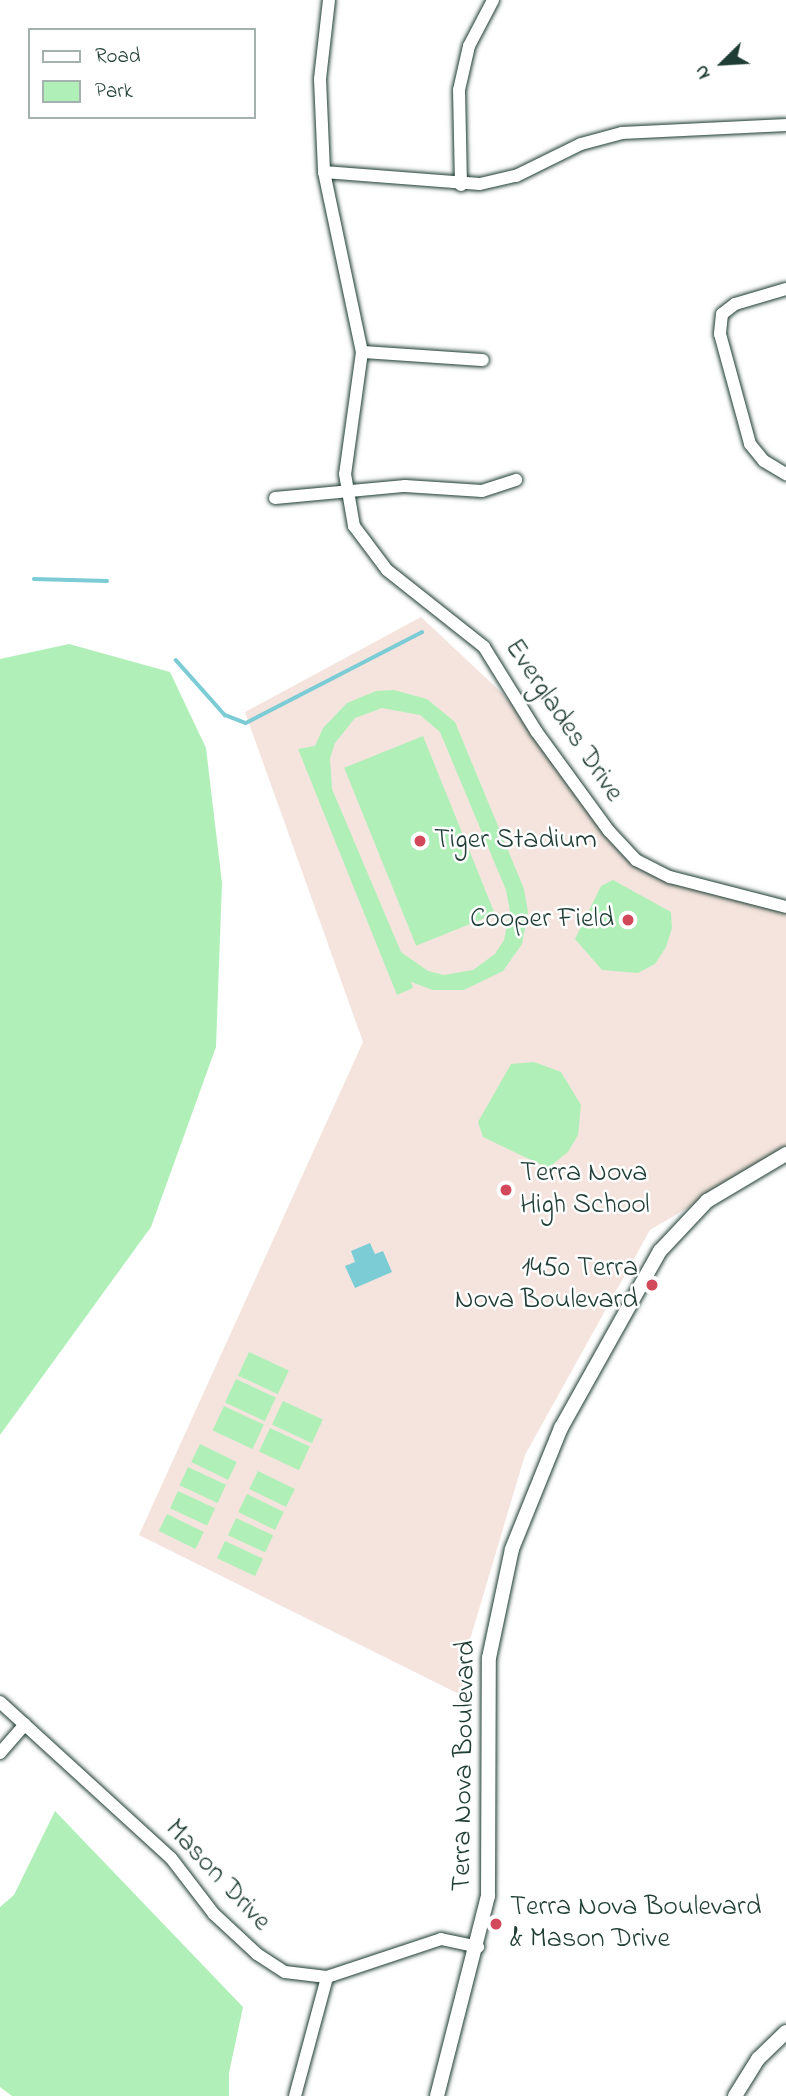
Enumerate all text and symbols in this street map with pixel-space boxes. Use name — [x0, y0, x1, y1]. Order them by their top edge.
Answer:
legend — [28, 28, 256, 119]
north arrow — [688, 28, 758, 98]
text: Road — [95, 42, 141, 72]
text: N — [688, 60, 718, 83]
text: Park — [95, 77, 133, 107]
street label: Everglades Drive — [496, 633, 630, 809]
place label: Tiger Stadium — [434, 824, 597, 858]
marker: Tiger Stadium — [412, 833, 428, 849]
place label: Cooper Field — [470, 903, 614, 937]
marker: Cooper Field — [620, 912, 636, 928]
place label: Terra Nova High School — [520, 1157, 650, 1223]
marker: Terra Nova High School — [498, 1182, 514, 1198]
place label: 1450 Terra Nova Boulevard — [455, 1252, 638, 1318]
marker: 1450 Terra Nova Boulevard — [644, 1277, 660, 1293]
street label: Terra Nova Boulevard — [446, 1640, 484, 1892]
street label: Mason Drive — [157, 1813, 277, 1939]
place label: Terra Nova Boulevard & Mason Drive — [510, 1891, 761, 1957]
marker: Terra Nova Boulevard & Mason Drive — [488, 1916, 504, 1932]

